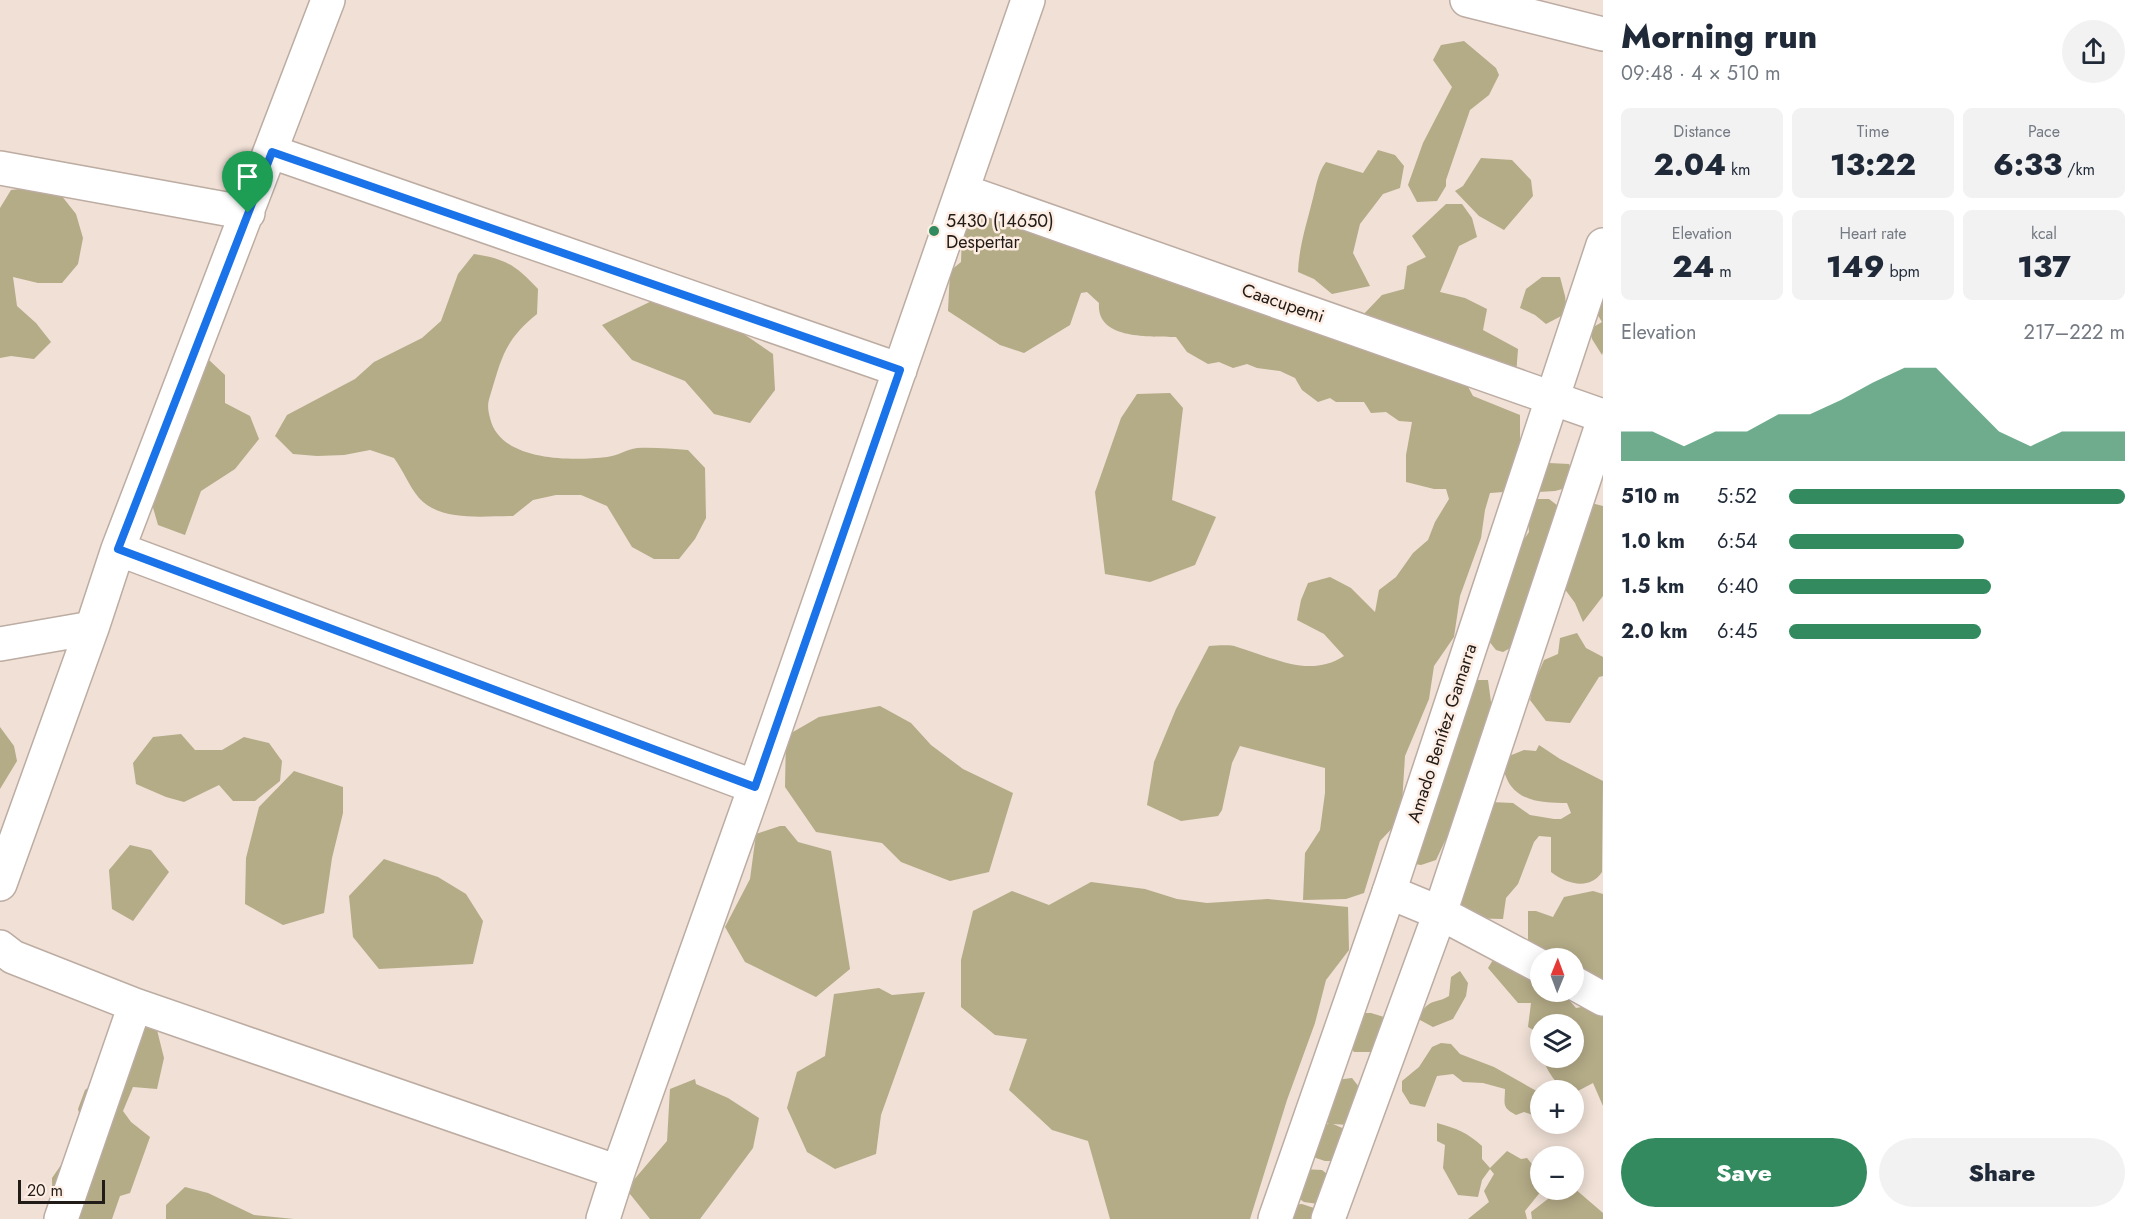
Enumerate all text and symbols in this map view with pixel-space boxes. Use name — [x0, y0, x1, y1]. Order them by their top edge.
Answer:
text: Morning run — [1621, 13, 1817, 60]
button: share — [2062, 20, 2125, 83]
text: 09:48 · 4 × 510 m — [1621, 59, 1781, 88]
text: Distance — [1673, 120, 1731, 143]
text: Time — [1857, 120, 1889, 143]
text: Pace — [2028, 120, 2060, 143]
text: 2.04 — [1653, 143, 1726, 186]
text: 13:22 — [1830, 143, 1916, 186]
text: 6:33 — [1993, 143, 2062, 186]
pin — [222, 151, 273, 213]
text: km — [1726, 158, 1751, 181]
text: /km — [2062, 158, 2095, 181]
icon: arrive — [231, 160, 264, 193]
place label: 5430 (14650) Despertar — [946, 208, 1054, 255]
text: Elevation — [1672, 222, 1732, 245]
text: Heart rate — [1840, 222, 1906, 245]
text: kcal — [2031, 222, 2057, 245]
marker: 5430 (14650) Despertar — [927, 224, 941, 238]
text: 24 — [1672, 245, 1715, 288]
text: 149 — [1826, 245, 1885, 288]
text: 137 — [2017, 245, 2071, 288]
text: m — [1715, 260, 1732, 283]
text: bpm — [1885, 260, 1920, 283]
street label: Caacupemi — [1238, 277, 1328, 329]
text: Elevation — [1621, 318, 1696, 347]
text: 217–222 m — [2024, 318, 2125, 347]
text: 510 m — [1621, 482, 1680, 511]
text: 5:52 — [1717, 482, 1757, 511]
text: 1.0 km — [1621, 527, 1685, 556]
text: 6:54 — [1717, 527, 1757, 556]
text: 1.5 km — [1621, 572, 1684, 601]
text: 6:40 — [1717, 572, 1758, 601]
text: 2.0 km — [1621, 617, 1688, 646]
text: 6:45 — [1717, 617, 1757, 646]
street label: Amado Benítez Gamarra — [1401, 640, 1483, 826]
north arrow — [1530, 948, 1584, 1002]
map controls — [1530, 948, 1584, 1200]
button: layers — [1530, 1014, 1584, 1068]
button: + — [1530, 1080, 1584, 1134]
button: Save — [1621, 1138, 1867, 1207]
button: Share — [1879, 1138, 2125, 1207]
button: − — [1530, 1146, 1584, 1200]
scale bar — [18, 1177, 105, 1204]
text: 20 m — [27, 1179, 63, 1202]

